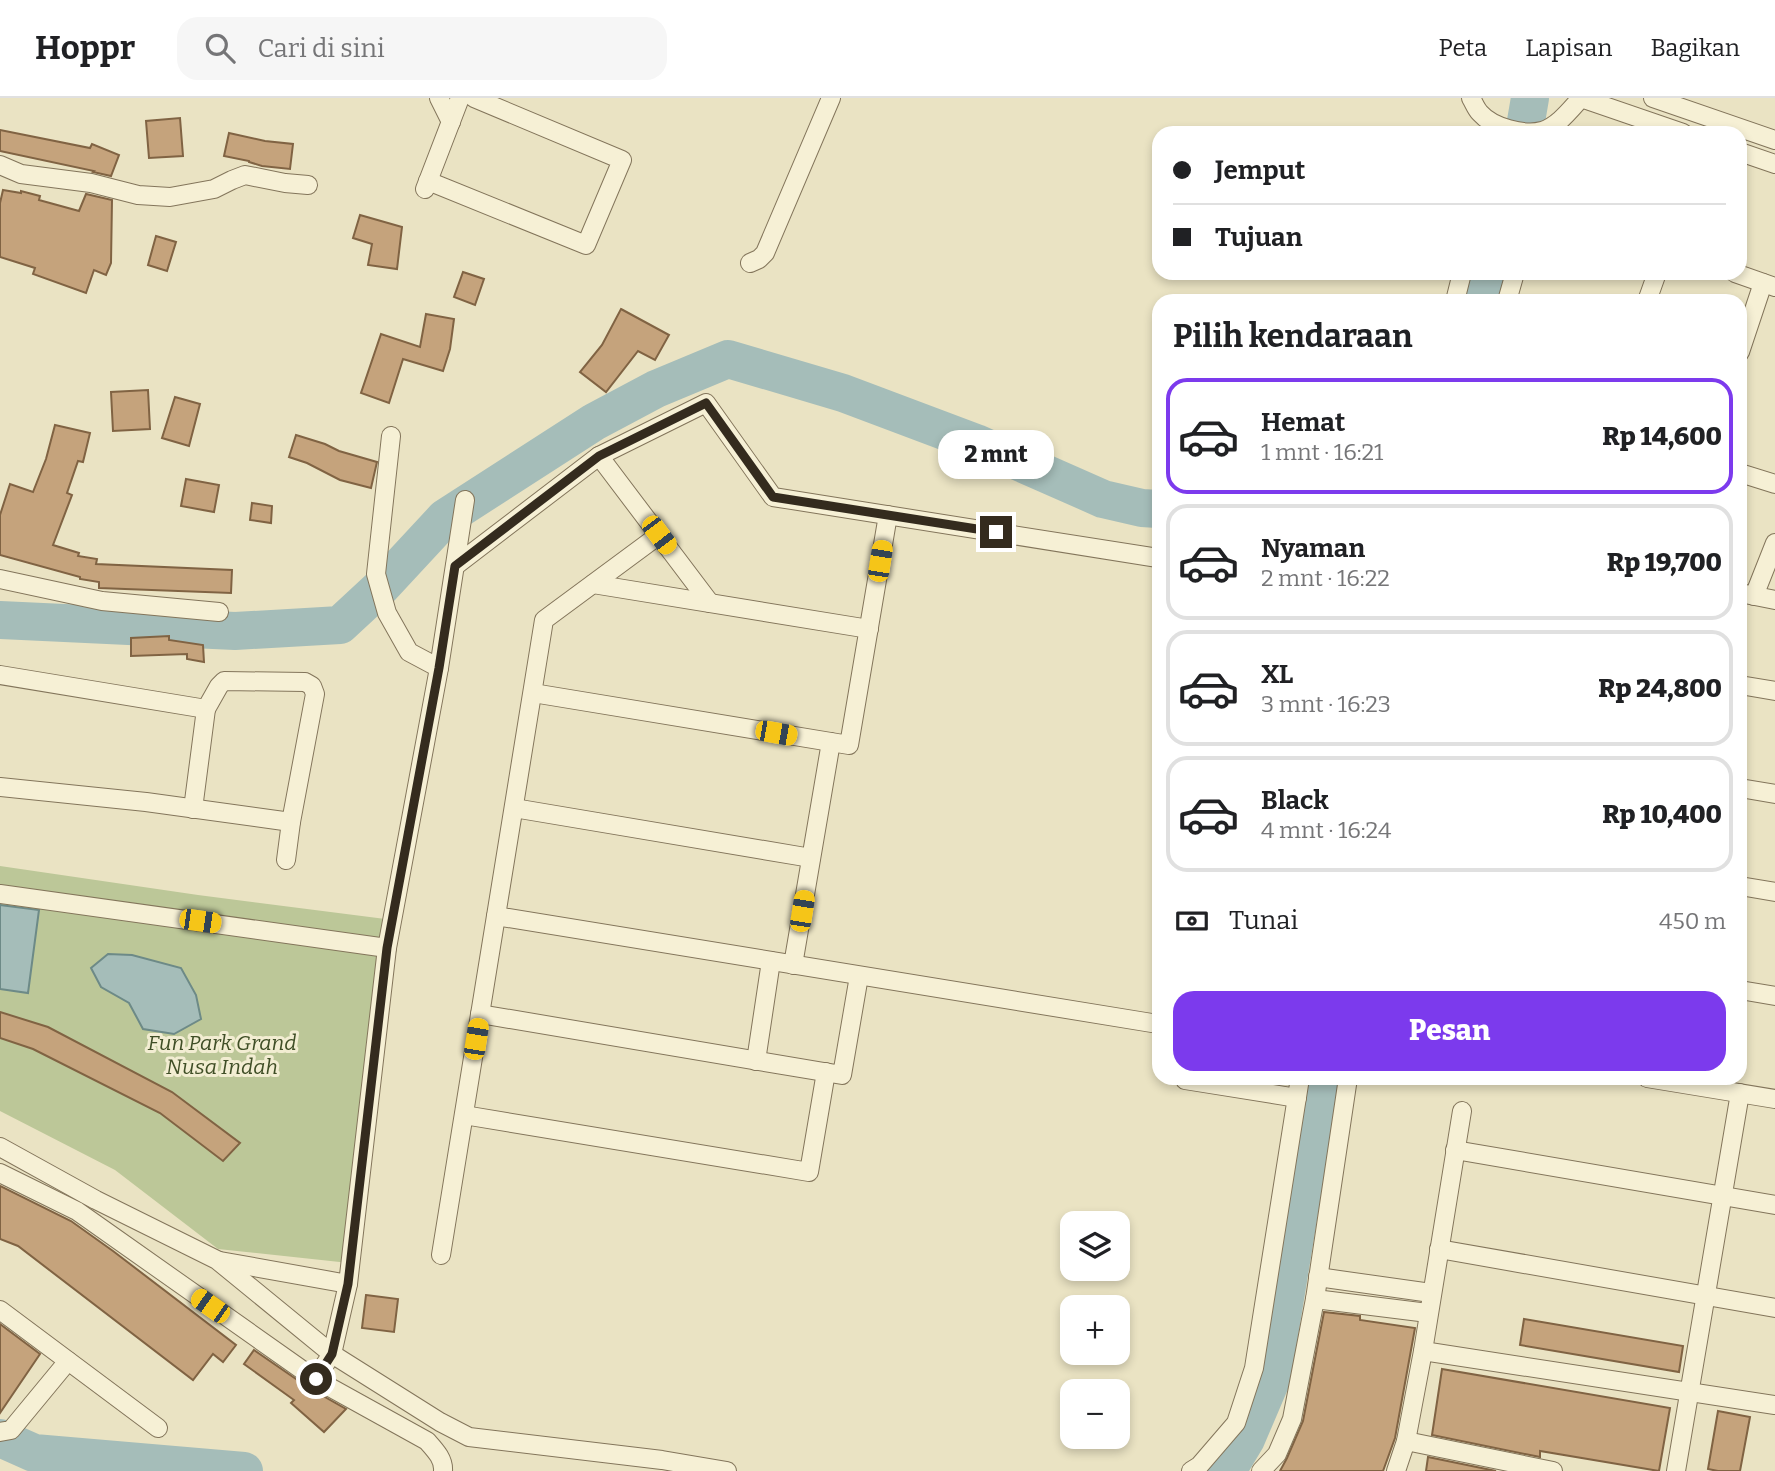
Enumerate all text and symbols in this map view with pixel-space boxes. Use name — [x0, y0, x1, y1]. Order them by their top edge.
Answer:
search box — [177, 17, 667, 80]
text: Hoppr — [35, 28, 135, 68]
icon: search — [201, 29, 239, 67]
text: Cari di sini — [257, 33, 385, 64]
text: Peta — [1439, 34, 1487, 62]
text: Lapisan — [1525, 34, 1612, 62]
text: Bagikan — [1650, 34, 1740, 62]
text: Jemput — [1215, 155, 1305, 186]
text: Tujuan — [1215, 222, 1302, 253]
text: Pilih kendaraan — [1173, 317, 1413, 355]
icon: car — [1177, 405, 1240, 468]
text: Hemat — [1261, 407, 1345, 438]
text: Rp 14,600 — [1602, 421, 1722, 452]
callout: 2 mnt — [938, 430, 1054, 480]
text: 1 mnt · 16:21 — [1261, 438, 1383, 466]
text: 2 mnt — [964, 440, 1028, 468]
car — [638, 512, 681, 558]
route end — [980, 516, 1012, 548]
icon: car — [1177, 531, 1240, 594]
text: Nyaman — [1261, 533, 1365, 564]
car — [867, 539, 894, 583]
text: Rp 19,700 — [1607, 547, 1722, 578]
text: 2 mnt · 16:22 — [1261, 564, 1390, 592]
icon: car — [1177, 657, 1240, 720]
text: XL — [1261, 659, 1293, 690]
text: Rp 24,800 — [1598, 673, 1722, 704]
text: 3 mnt · 16:23 — [1261, 690, 1391, 718]
car — [754, 719, 799, 747]
icon: car — [1177, 783, 1240, 846]
text: Black — [1261, 785, 1329, 816]
text: Rp 10,400 — [1602, 799, 1722, 830]
text: 4 mnt · 16:24 — [1261, 816, 1392, 844]
car — [789, 889, 816, 933]
icon: cash — [1173, 902, 1211, 940]
text: Tunai — [1229, 905, 1298, 936]
text: 450 m — [1659, 907, 1726, 935]
car — [178, 908, 223, 934]
button: Pesan — [1173, 991, 1726, 1071]
car — [463, 1017, 490, 1061]
park label: Fun Park Grand Nusa Indah — [147, 1030, 297, 1080]
map controls — [1060, 1211, 1130, 1449]
button: layers — [1060, 1211, 1130, 1281]
car — [187, 1285, 234, 1327]
button: + — [1060, 1295, 1130, 1365]
route start — [300, 1363, 332, 1395]
button: − — [1060, 1379, 1130, 1449]

